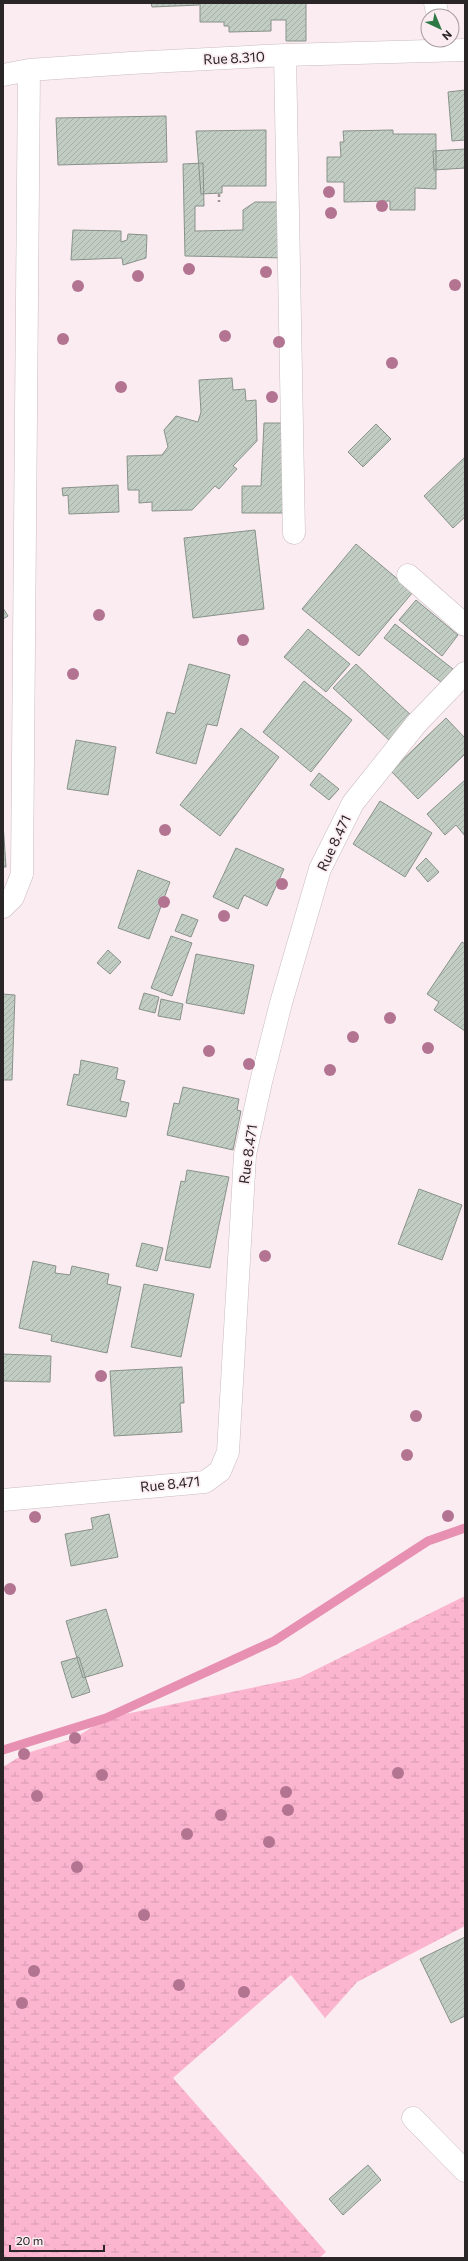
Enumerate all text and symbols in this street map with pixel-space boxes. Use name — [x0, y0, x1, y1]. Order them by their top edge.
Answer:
north arrow — [420, 8, 460, 48]
text: N — [440, 28, 455, 43]
street label: Rue 8.310 — [203, 47, 265, 68]
street label: Rue 8.471 — [313, 812, 354, 874]
street label: Rue 8.471 — [235, 1123, 260, 1185]
street label: Rue 8.471 — [139, 1472, 201, 1495]
scale bar — [10, 2227, 104, 2253]
text: 20 m — [16, 2233, 43, 2247]

